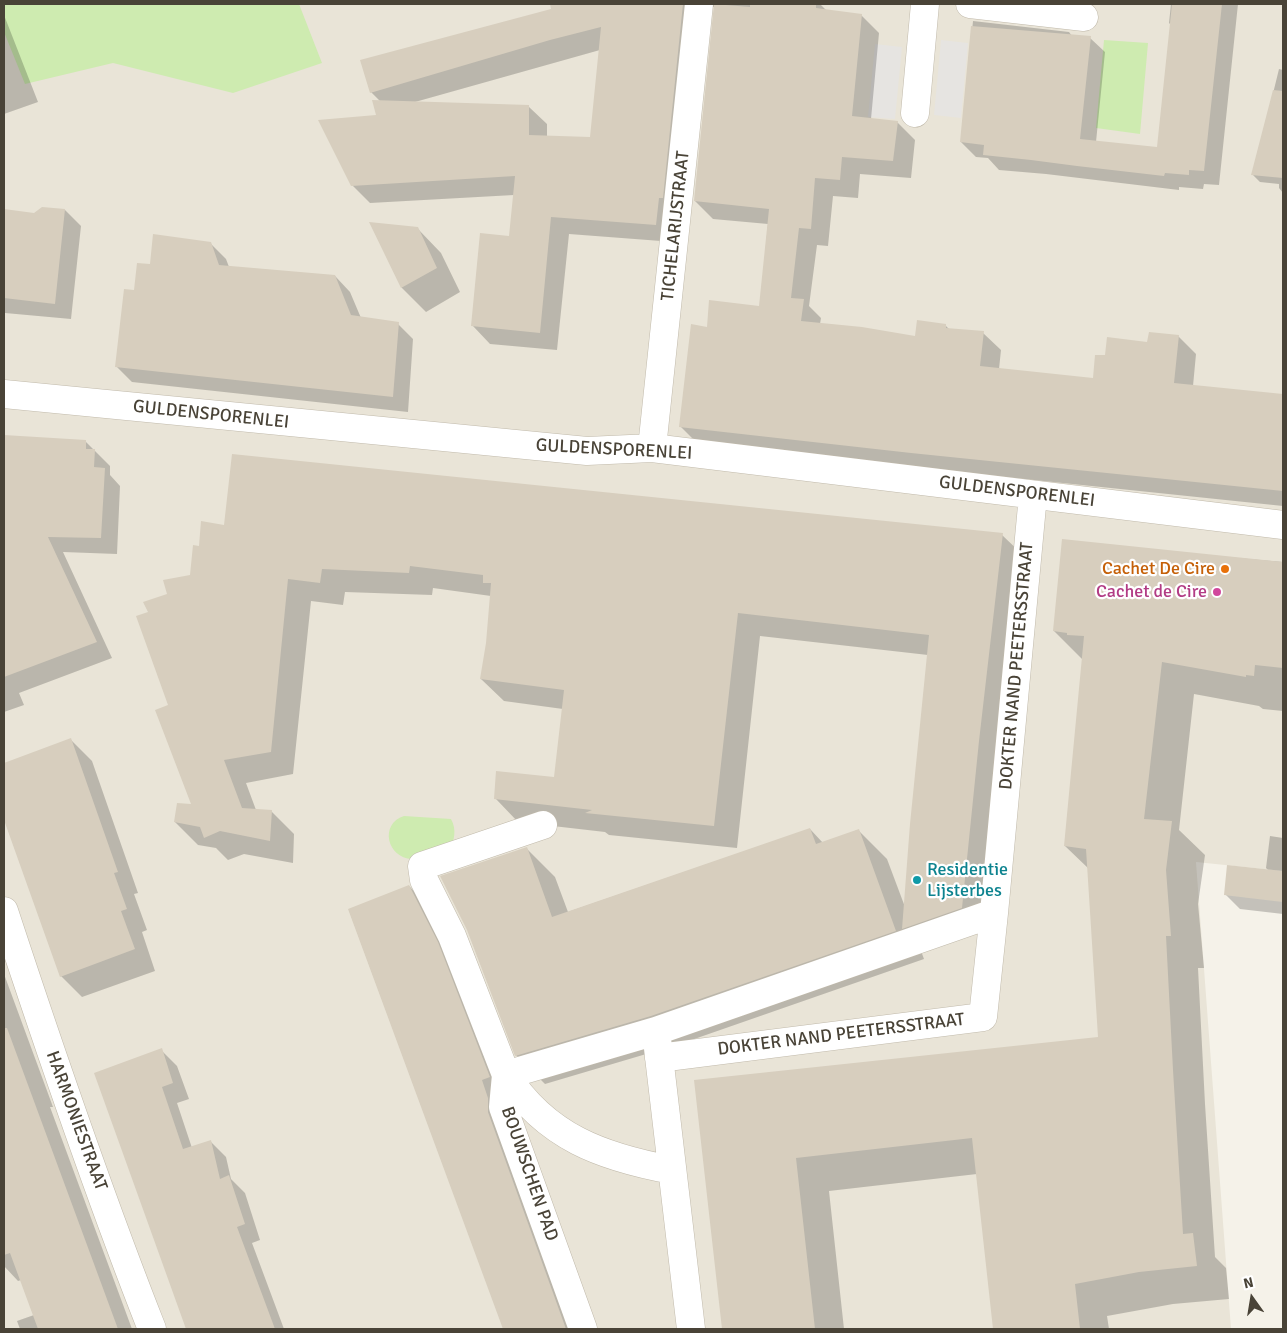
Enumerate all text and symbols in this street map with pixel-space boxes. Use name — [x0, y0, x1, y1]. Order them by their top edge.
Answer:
street label: TICHELARIJSTRAAT — [657, 150, 695, 302]
street label: GULDENSPORENLEI — [132, 396, 290, 434]
street label: GULDENSPORENLEI — [535, 435, 693, 465]
street label: GULDENSPORENLEI — [938, 472, 1096, 512]
street label: DOKTER NAND PEETERSSTRAAT — [995, 541, 1039, 791]
place label: Cachet De Cire — [1102, 558, 1215, 580]
marker: Cachet De Cire — [1219, 563, 1231, 575]
place label: Cachet de Cire — [1096, 581, 1207, 603]
marker: Cachet de Cire — [1211, 586, 1223, 598]
place label: Residentie Lijsterbes — [927, 859, 1008, 902]
marker: Residentie Lijsterbes — [911, 874, 923, 886]
street label: DOKTER NAND PEETERSSTRAAT — [716, 1009, 966, 1061]
street label: HARMONIESTRAAT — [41, 1048, 111, 1194]
street label: BOUWSCHEN PAD — [496, 1104, 562, 1244]
north arrow — [1227, 1273, 1277, 1323]
text: N — [1242, 1274, 1255, 1292]

